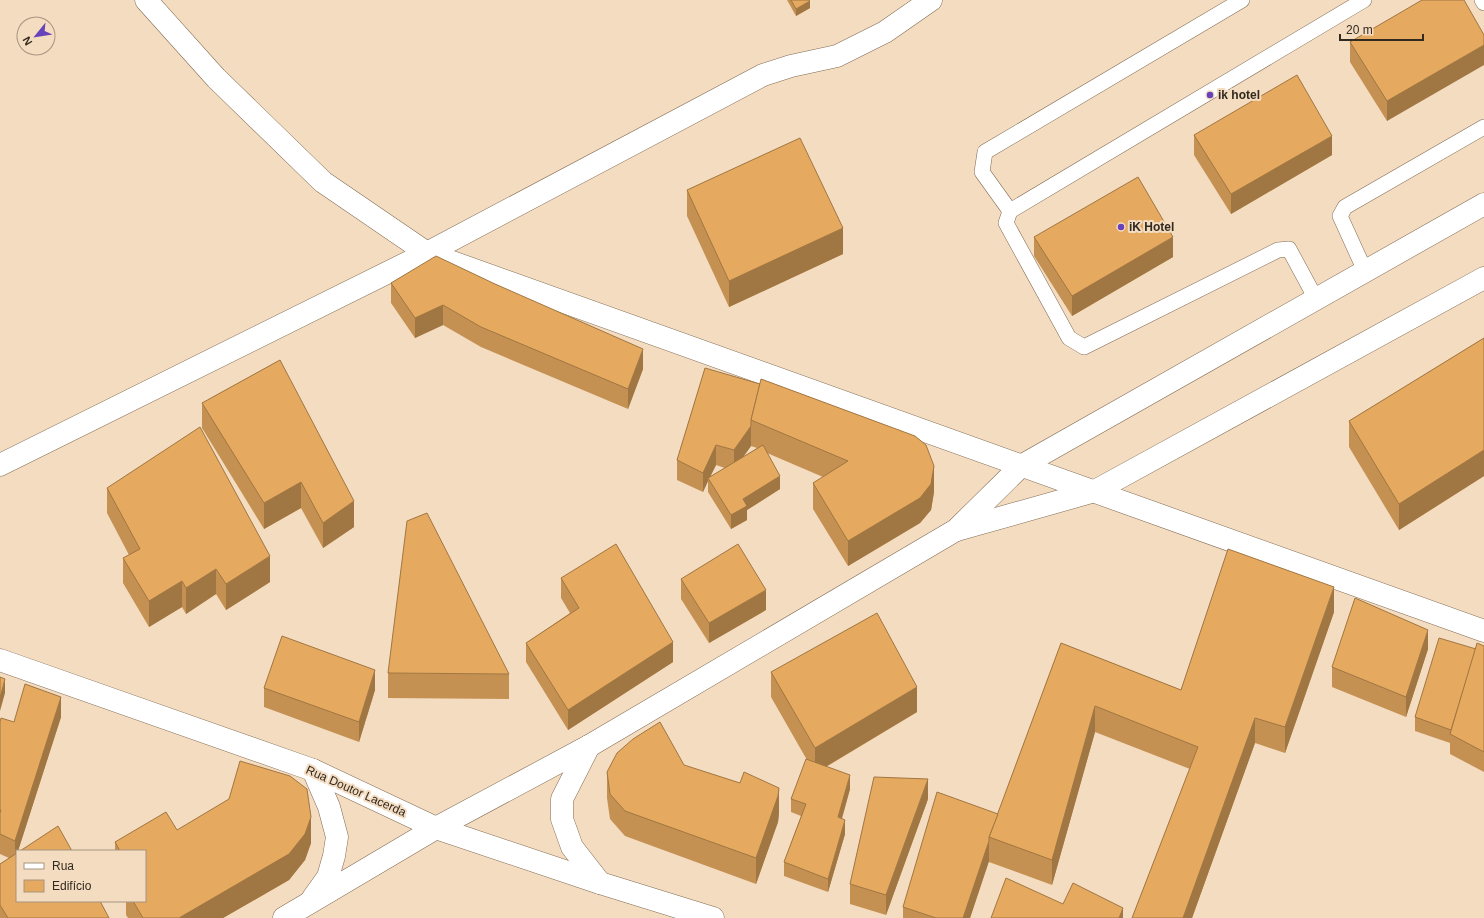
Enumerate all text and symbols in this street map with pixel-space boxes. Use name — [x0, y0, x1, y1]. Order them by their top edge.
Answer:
north arrow — [16, 16, 56, 56]
scale bar — [1340, 16, 1423, 42]
text: 20 m — [1346, 23, 1373, 37]
text: N — [20, 35, 35, 47]
place label: ik hotel — [1218, 88, 1260, 102]
marker: ik hotel — [1205, 90, 1215, 100]
place label: iK Hotel — [1129, 220, 1174, 234]
marker: iK Hotel — [1116, 222, 1126, 232]
street label: Rua Doutor Lacerda — [304, 763, 408, 820]
legend — [16, 850, 146, 902]
text: Rua — [52, 859, 74, 873]
text: Edifício — [52, 879, 92, 893]

